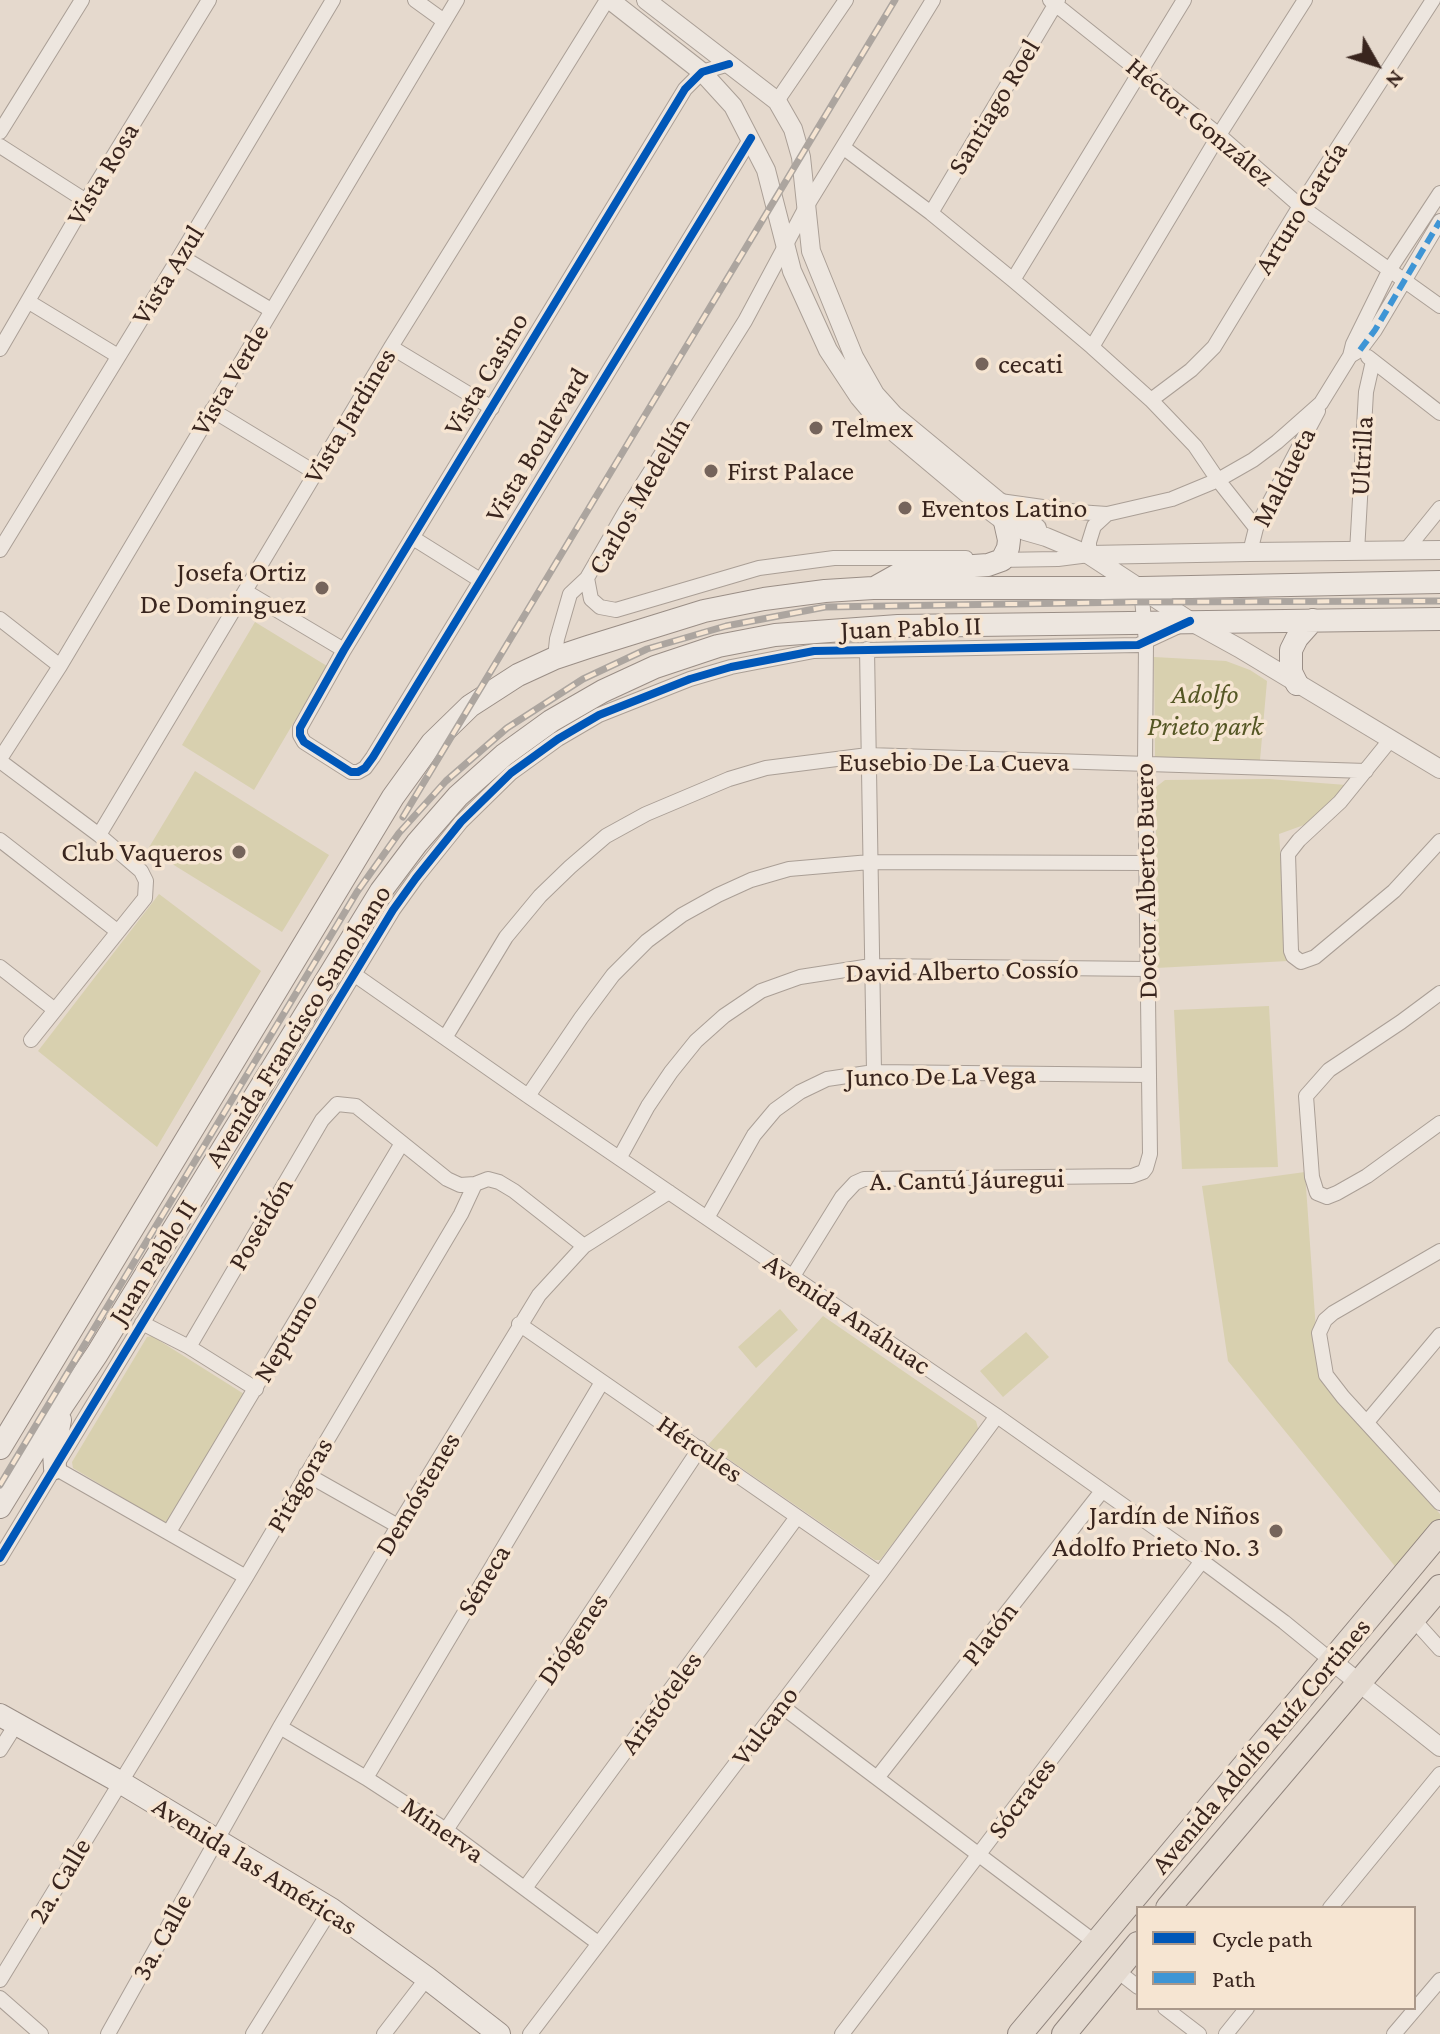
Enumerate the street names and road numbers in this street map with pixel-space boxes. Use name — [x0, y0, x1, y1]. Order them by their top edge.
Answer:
street label: Santiago Roel — [940, 33, 1048, 181]
street label: Héctor González — [1119, 50, 1281, 194]
street label: Vista Rosa — [59, 116, 147, 232]
street label: Arturo García — [1247, 135, 1355, 281]
street label: Vista Azul — [124, 219, 212, 331]
street label: Vista Casino — [436, 306, 536, 442]
street label: Vista Verde — [183, 318, 277, 442]
street label: Vista Jardines — [296, 342, 404, 490]
street label: Vista Boulevard — [478, 362, 596, 528]
street label: Carlos Medellín — [580, 411, 698, 581]
street label: Ultrilla — [1343, 415, 1381, 497]
street label: Maldueta — [1245, 421, 1323, 533]
street label: Juan Pablo II — [840, 609, 982, 647]
street label: Eusebio De La Cueva — [838, 745, 1070, 779]
street label: Doctor Alberto Buero — [1127, 763, 1165, 999]
street label: Avenida Francisco Samohano — [197, 879, 399, 1173]
street label: David Alberto Cossío — [845, 952, 1079, 990]
street label: Junco De La Vega — [845, 1058, 1037, 1094]
street label: A. Cantú Jáuregui — [869, 1162, 1065, 1198]
street label: Poseidón — [221, 1172, 301, 1276]
street label: Juan Pablo II — [101, 1193, 205, 1331]
street label: Avenida Anáhuac — [757, 1246, 937, 1382]
street label: Neptuno — [246, 1287, 326, 1389]
street label: Hércules — [651, 1407, 749, 1491]
street label: Demóstenes — [368, 1426, 468, 1562]
street label: Pitágoras — [259, 1432, 341, 1538]
street label: Séneca — [450, 1538, 518, 1622]
street label: Diógenes — [530, 1587, 616, 1691]
street label: Platón — [954, 1595, 1026, 1673]
street label: Avenida Adolfo Ruíz Cortines — [1144, 1611, 1378, 1881]
street label: Aristóteles — [612, 1645, 710, 1761]
street label: Vulcano — [724, 1679, 806, 1773]
street label: Sócrates — [980, 1751, 1064, 1845]
street label: Avenida las Américas — [146, 1789, 364, 1943]
street label: Minerva — [395, 1789, 491, 1871]
street label: 2a. Calle — [21, 1832, 99, 1930]
street label: 3a. Calle — [124, 1888, 200, 1986]

